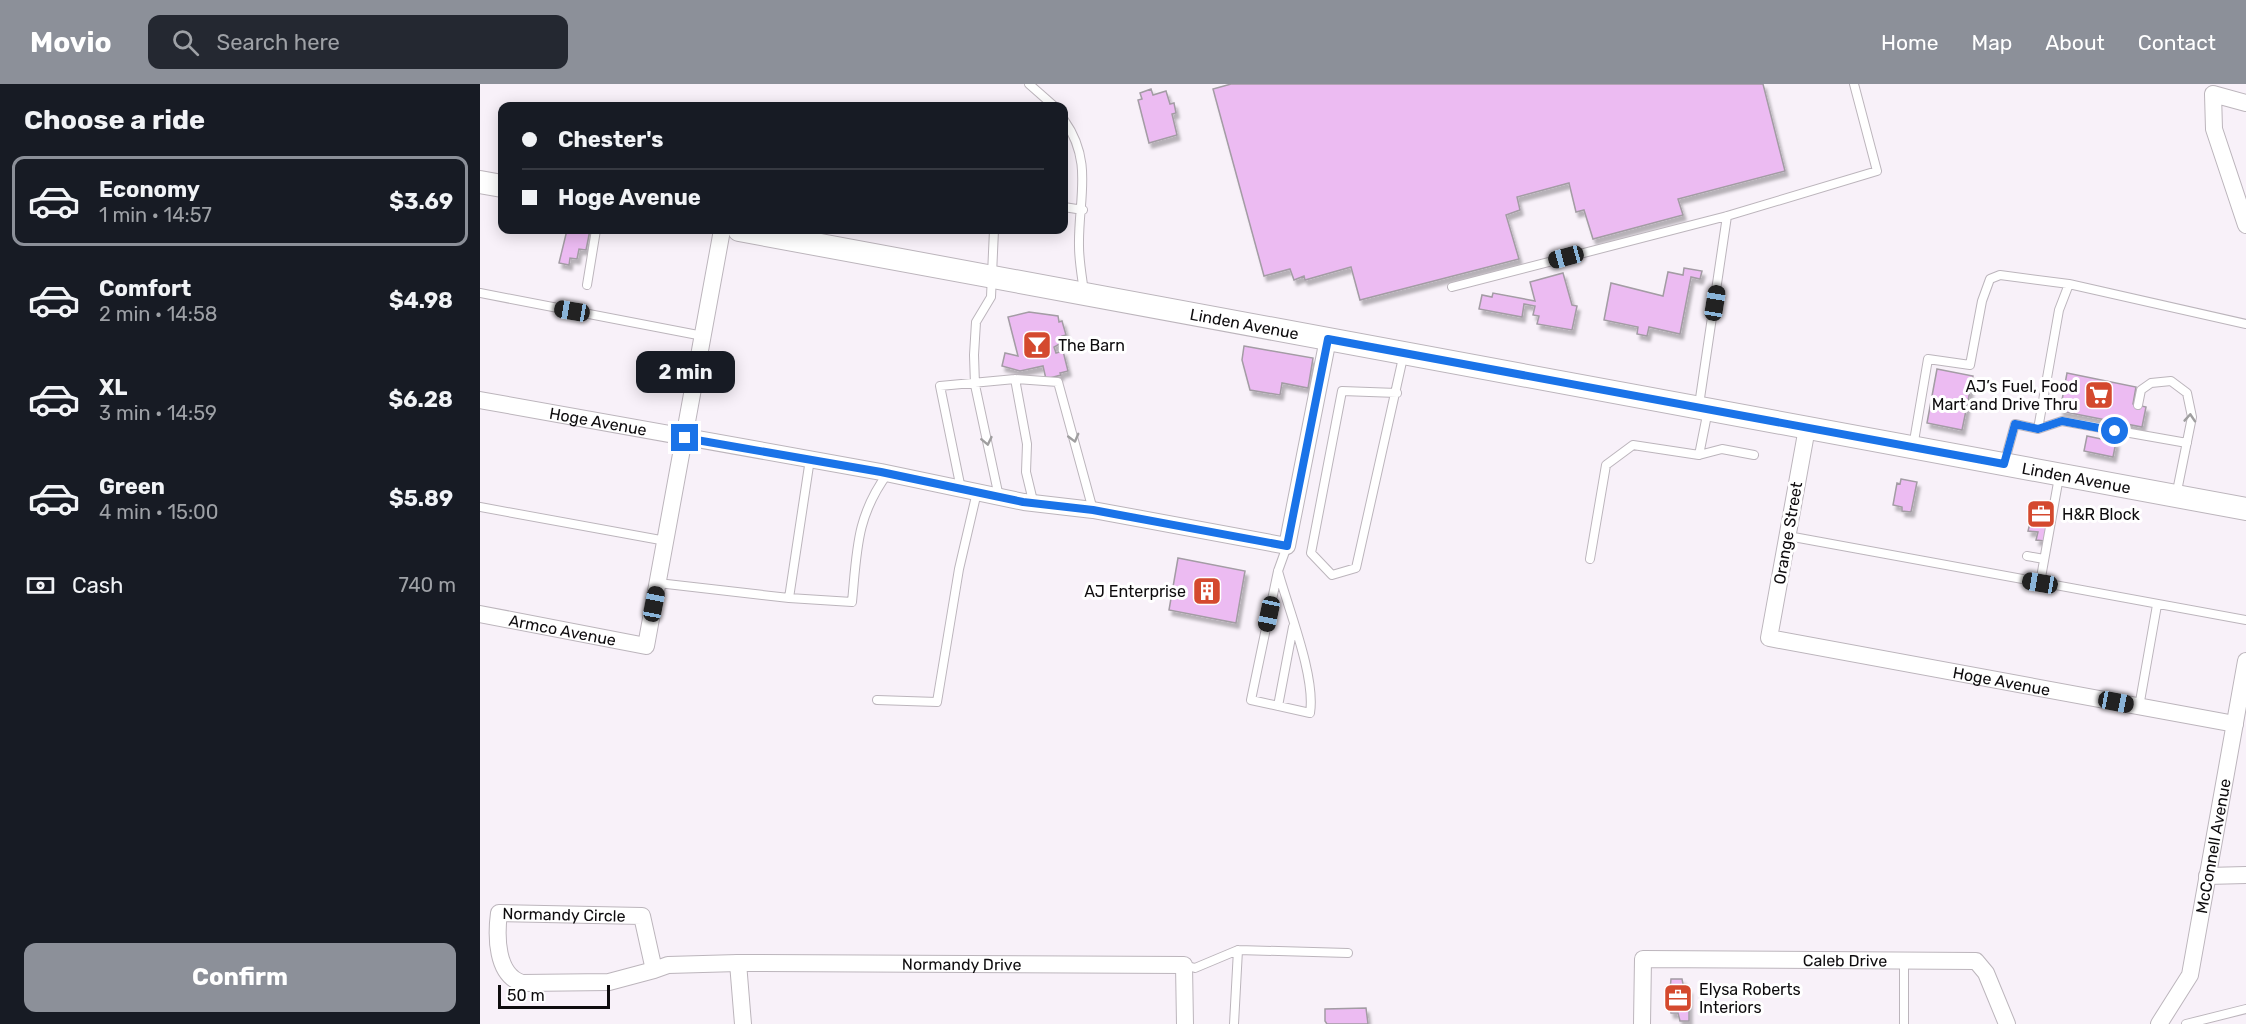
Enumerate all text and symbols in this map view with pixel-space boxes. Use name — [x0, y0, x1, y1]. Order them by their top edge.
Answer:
search box — [148, 15, 568, 69]
text: Movio — [30, 26, 112, 59]
icon: search — [169, 26, 202, 59]
text: Search here — [217, 29, 340, 56]
text: Home — [1881, 30, 1938, 55]
text: Map — [1971, 30, 2012, 55]
text: About — [2045, 30, 2105, 55]
text: Contact — [2138, 30, 2216, 55]
text: Choose a ride — [24, 104, 205, 136]
text: Chester's — [558, 126, 663, 153]
icon: car — [27, 174, 81, 228]
text: Economy — [99, 176, 200, 203]
text: Hoge Avenue — [558, 184, 701, 211]
text: $3.69 — [389, 188, 453, 215]
text: 1 min · 14:57 — [99, 203, 212, 227]
car — [1546, 244, 1586, 270]
icon: car — [27, 273, 81, 327]
text: Comfort — [99, 275, 191, 302]
car — [1703, 284, 1727, 322]
text: $4.98 — [389, 287, 453, 314]
car — [553, 299, 591, 323]
text: 2 min · 14:58 — [99, 302, 217, 326]
street label: Linden Avenue — [1188, 304, 1300, 343]
bar icon: The Barn — [1021, 329, 1053, 361]
place label: The Barn — [1058, 336, 1125, 355]
callout: 2 min — [636, 351, 734, 393]
text: 2 min — [658, 360, 713, 384]
icon: car — [27, 372, 81, 426]
text: XL — [99, 374, 127, 401]
place label: AJ’s Fuel, Food Mart and Drive Thru — [1932, 377, 2078, 414]
supermarket icon: AJ’s Fuel, Food Mart and Drive Thru — [2083, 379, 2115, 411]
text: $6.28 — [389, 386, 453, 413]
text: 3 min · 14:59 — [99, 401, 217, 425]
street label: Hoge Avenue — [548, 403, 648, 439]
one-way arrow — [2184, 414, 2197, 423]
route start — [2101, 417, 2128, 444]
route end — [671, 424, 698, 451]
one-way arrow — [1066, 433, 1079, 443]
one-way arrow — [980, 435, 993, 445]
street label: Linden Avenue — [2020, 458, 2132, 497]
icon: car — [27, 471, 81, 525]
text: Green — [99, 473, 165, 500]
street label: Orange Street — [1770, 480, 1806, 586]
text: $5.89 — [389, 485, 453, 512]
office icon: H&R Block — [2025, 498, 2057, 530]
text: 4 min · 15:00 — [99, 500, 218, 524]
place label: H&R Block — [2062, 505, 2141, 524]
icon: cash — [24, 569, 57, 602]
car — [2021, 571, 2059, 595]
text: Cash — [72, 572, 123, 599]
text: 740 m — [399, 573, 456, 597]
building icon: AJ Enterprise — [1191, 575, 1223, 607]
place label: AJ Enterprise — [1084, 582, 1186, 601]
car — [642, 585, 666, 623]
car — [1256, 595, 1282, 633]
street label: Armco Avenue — [507, 610, 618, 650]
street label: Hoge Avenue — [1951, 663, 2052, 699]
car — [2097, 690, 2135, 714]
street label: McConnell Avenue — [2192, 777, 2234, 915]
street label: Normandy Circle — [502, 904, 626, 925]
button: Confirm — [24, 943, 456, 1012]
street label: Caleb Drive — [1803, 950, 1887, 970]
street label: Normandy Drive — [902, 954, 1022, 974]
place label: Elysa Roberts Interiors — [1699, 980, 1801, 1017]
scale bar — [498, 982, 610, 1010]
office icon: Elysa Roberts Interiors — [1662, 982, 1694, 1014]
text: 50 m — [507, 986, 545, 1005]

